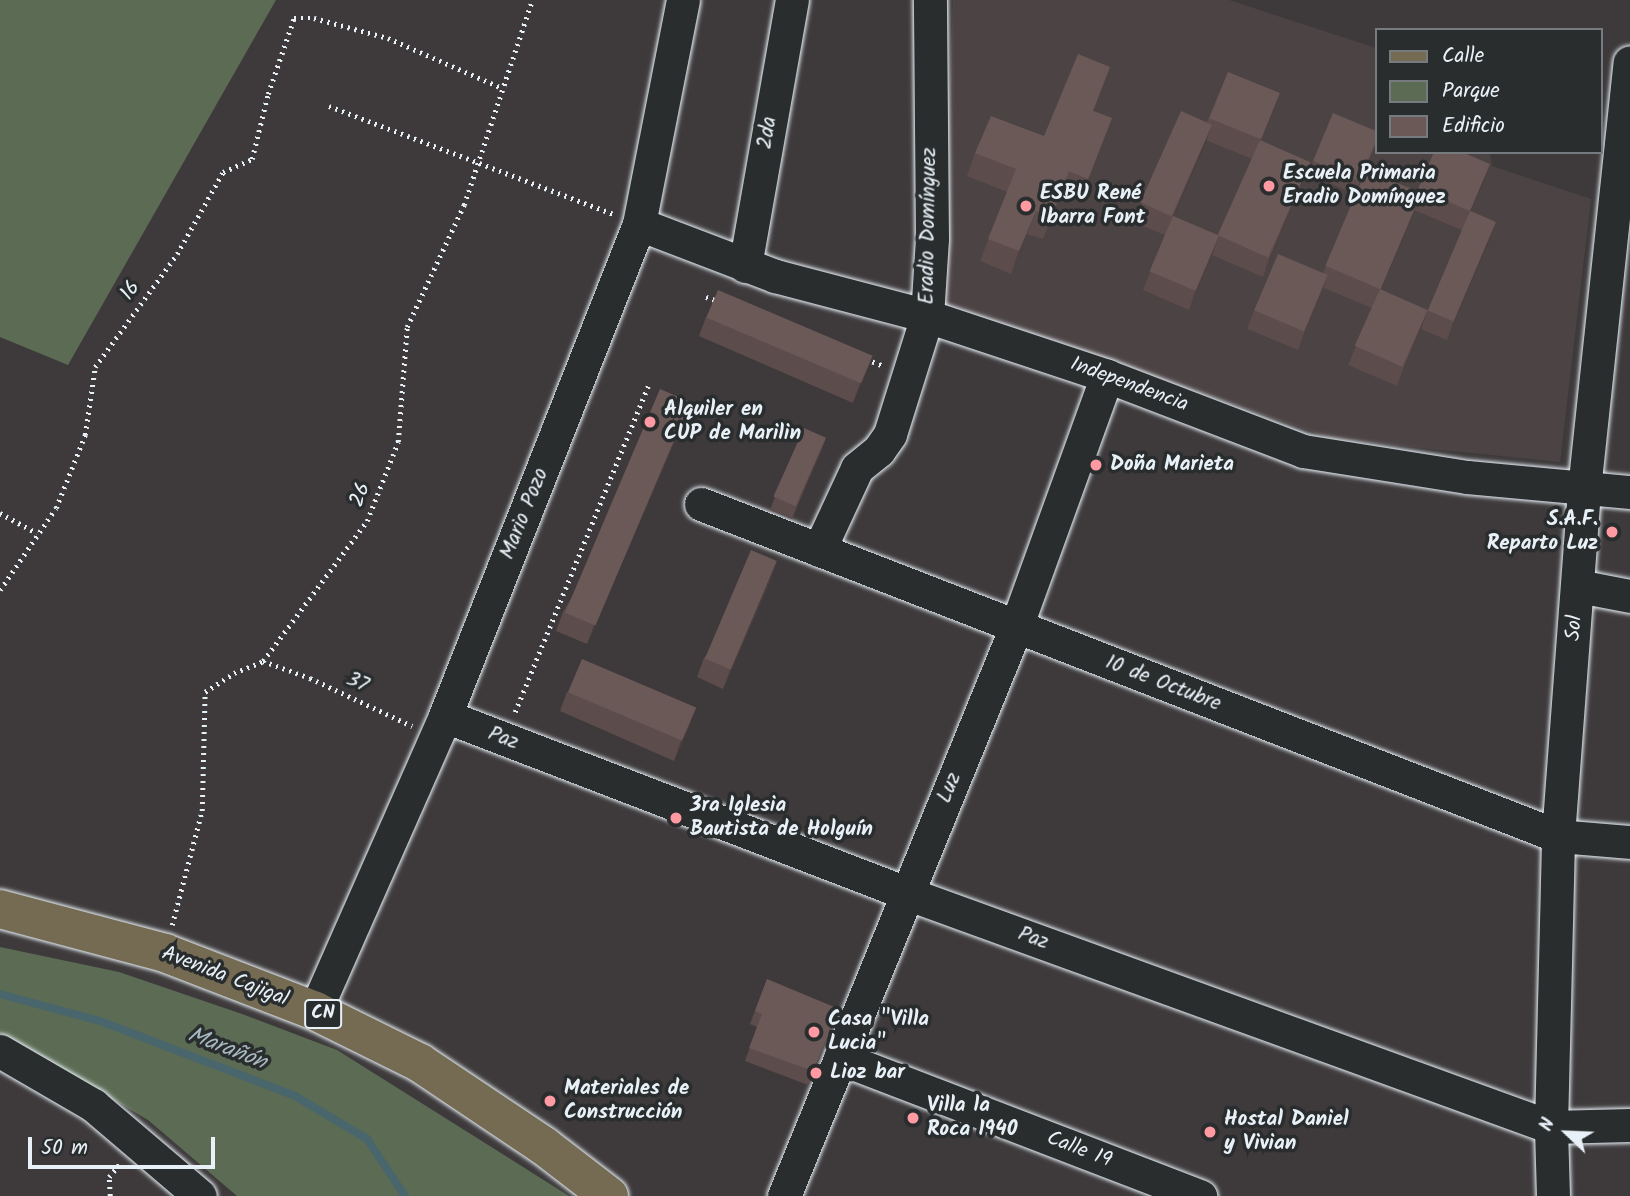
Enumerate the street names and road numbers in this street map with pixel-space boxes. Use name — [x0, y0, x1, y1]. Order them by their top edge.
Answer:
street label: 2da — [753, 115, 783, 151]
street label: Eradio Domínguez — [915, 147, 943, 305]
street label: 16 — [115, 276, 147, 306]
street label: Independencia — [1067, 352, 1191, 418]
street label: Mario Pozo — [495, 465, 555, 563]
street label: 26 — [345, 479, 377, 511]
street label: Sol — [1561, 614, 1589, 642]
street label: 10 de Octubre — [1102, 650, 1224, 718]
street label: 37 — [342, 667, 372, 699]
street label: Paz — [484, 722, 522, 756]
street label: Luz — [932, 769, 968, 807]
street label: Paz — [1014, 922, 1052, 956]
street label: Avenida Cajigal — [158, 941, 292, 1013]
road number: CN — [304, 998, 342, 1030]
street label: Calle 19 — [1043, 1126, 1115, 1174]

